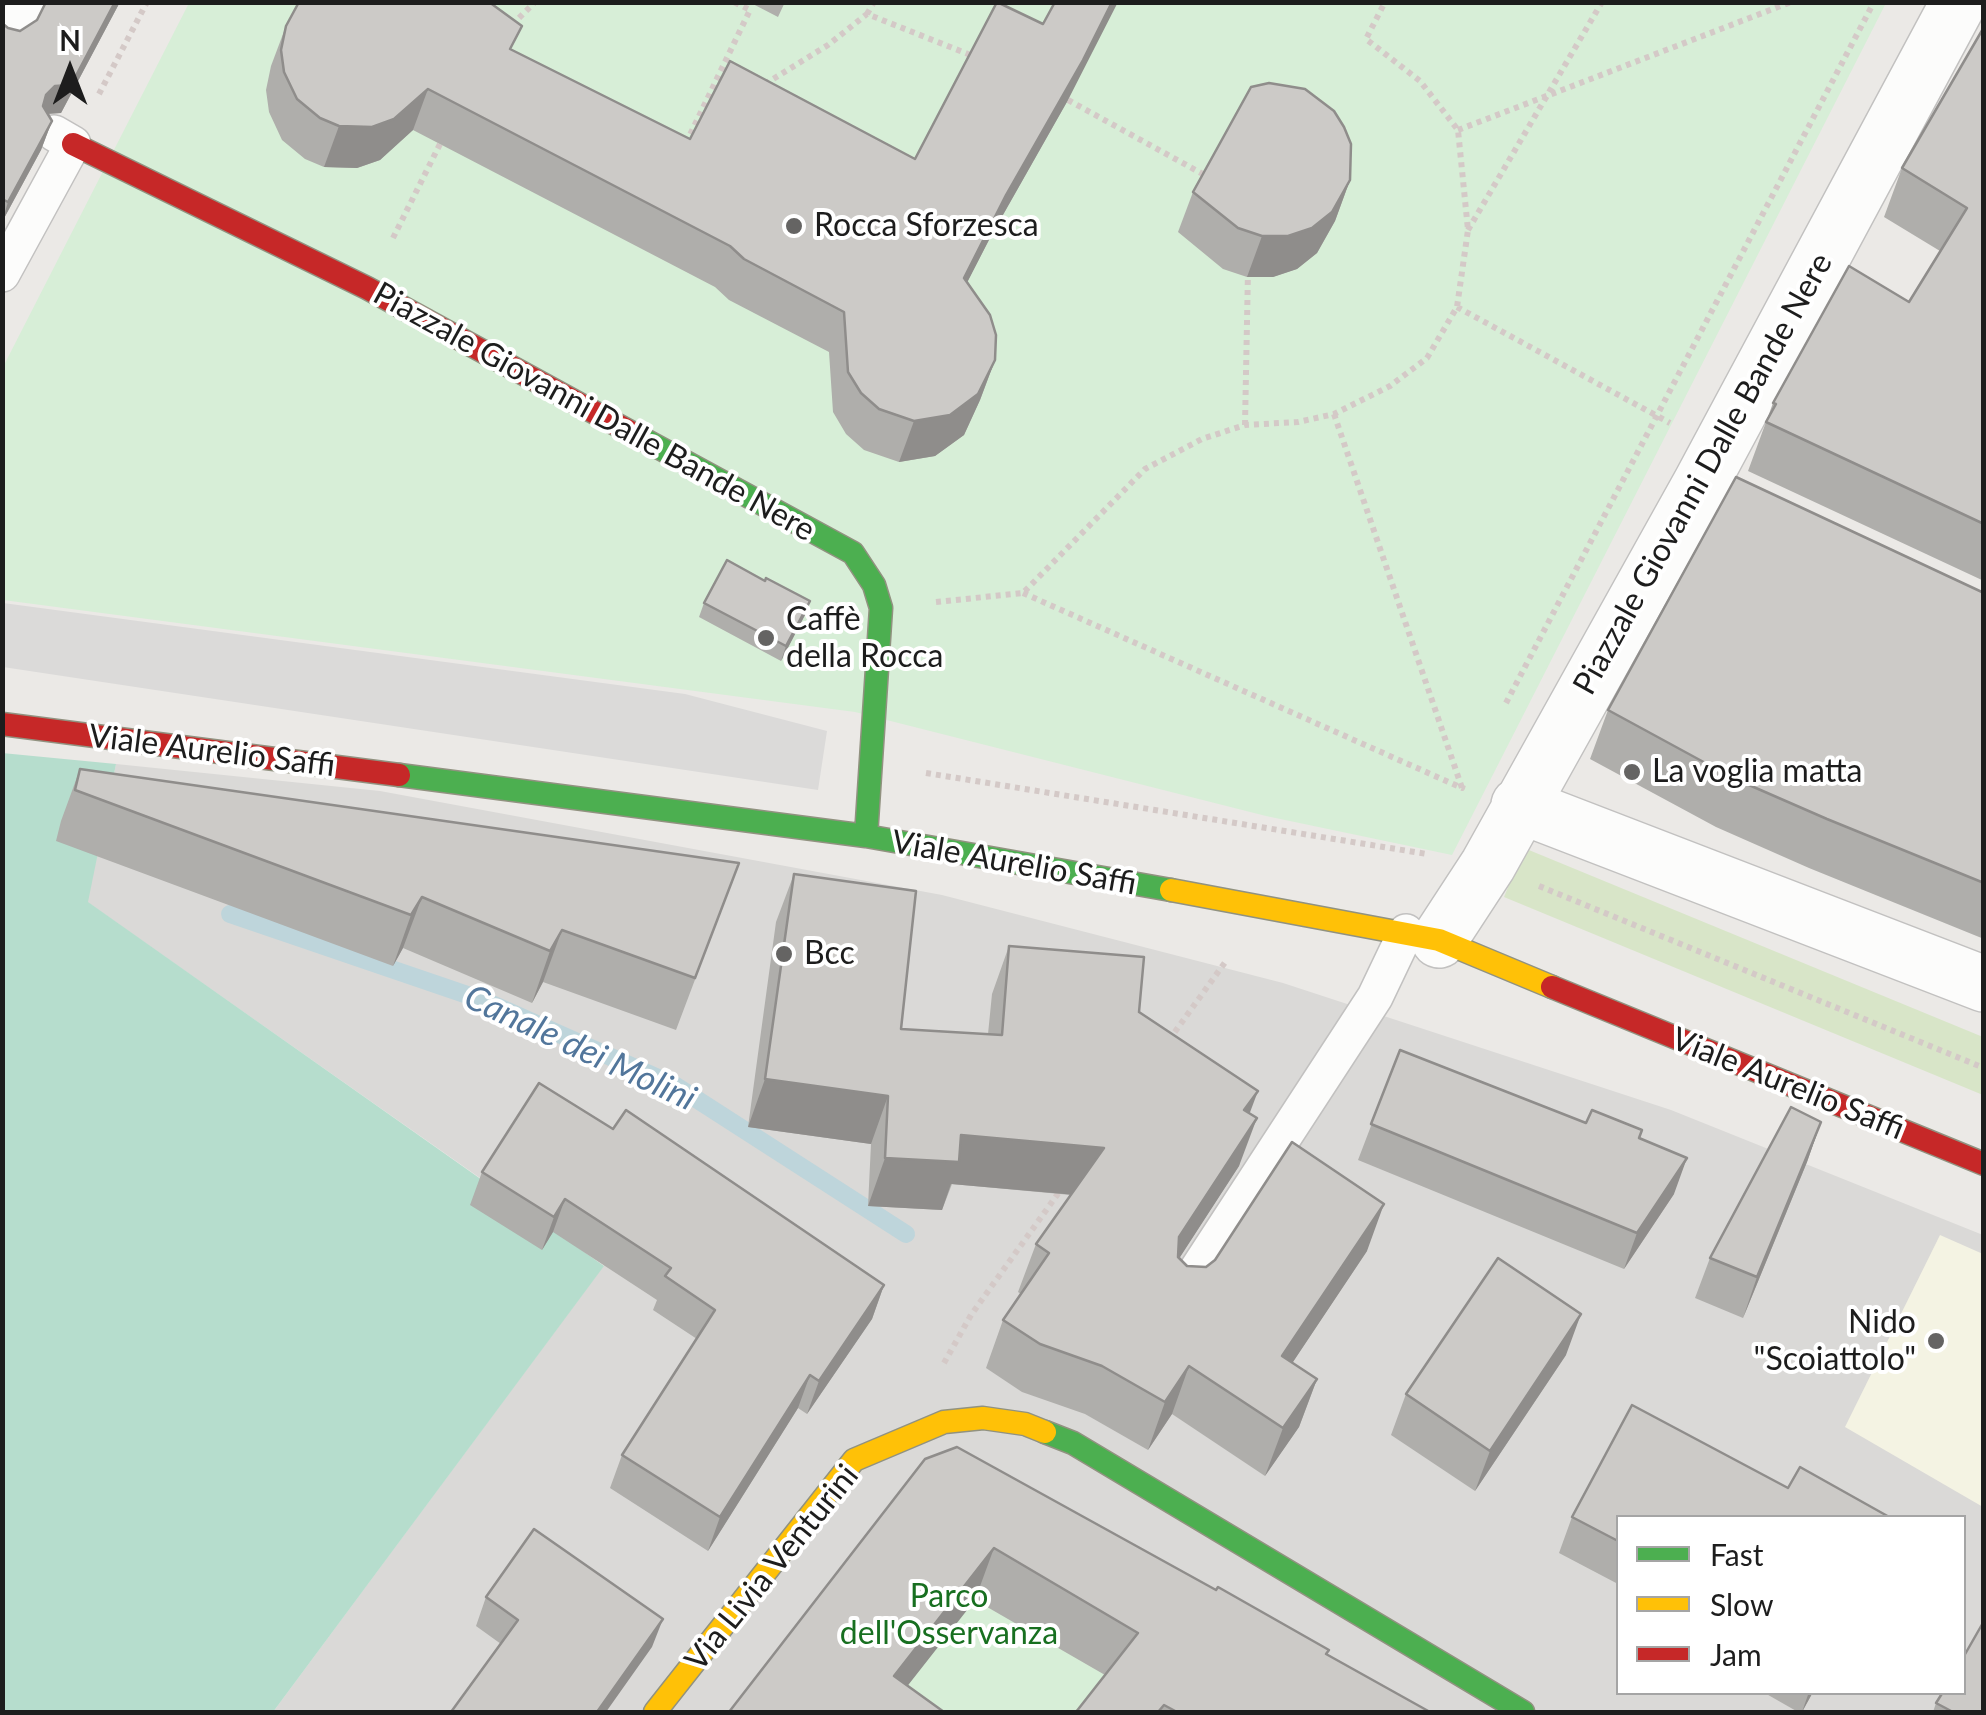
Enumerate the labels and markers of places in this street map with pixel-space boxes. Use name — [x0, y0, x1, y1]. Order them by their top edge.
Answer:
place label: Rocca Sforzesca — [814, 207, 1039, 245]
marker: Rocca Sforzesca — [783, 215, 805, 237]
place label: Caffè della Rocca — [786, 601, 943, 676]
marker: Caffè della Rocca — [755, 627, 777, 649]
place label: La voglia matta — [1652, 753, 1862, 791]
marker: La voglia matta — [1621, 761, 1643, 783]
place label: Bcc — [804, 935, 855, 973]
marker: Bcc — [773, 943, 795, 965]
place label: Nido "Scoiattolo" — [1754, 1304, 1916, 1379]
marker: Nido "Scoiattolo" — [1925, 1330, 1947, 1352]

